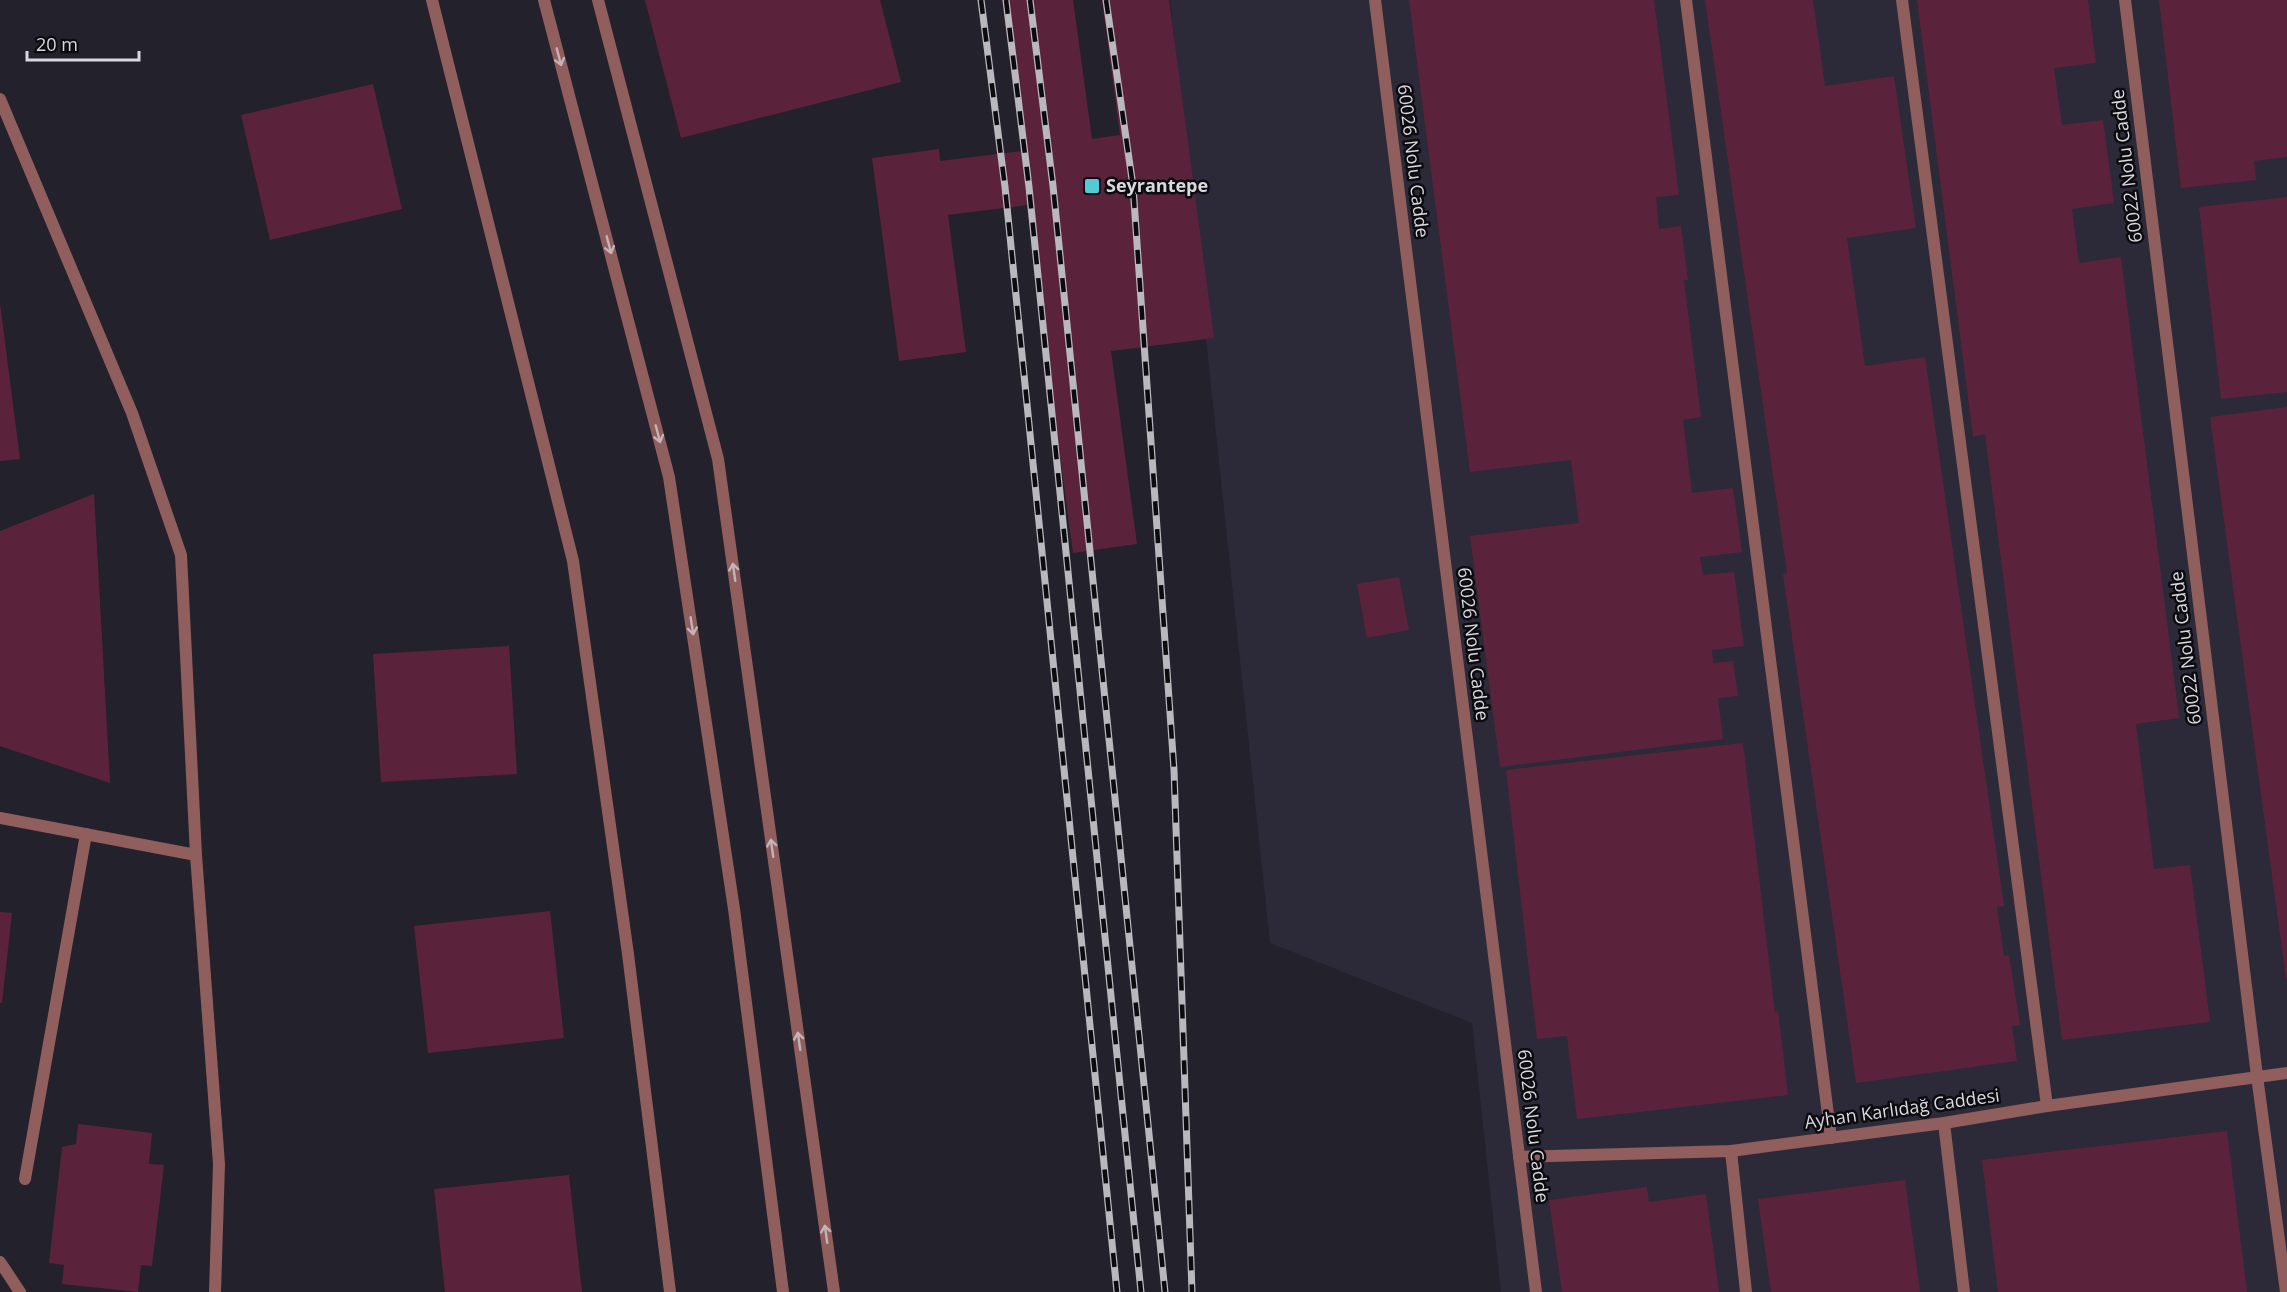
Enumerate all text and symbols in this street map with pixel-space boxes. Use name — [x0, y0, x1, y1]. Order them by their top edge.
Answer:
scale bar — [27, 24, 140, 62]
text: 20 m — [36, 32, 78, 56]
one-way arrow — [554, 47, 565, 66]
street label: 60026 Nolu Cadde — [1393, 83, 1435, 239]
street label: 60022 Nolu Cadde — [2105, 88, 2147, 244]
place label: Seyrantepe — [1106, 173, 1208, 197]
marker: Seyrantepe — [1083, 177, 1101, 195]
one-way arrow — [603, 235, 615, 254]
one-way arrow — [653, 424, 664, 443]
one-way arrow — [728, 562, 739, 582]
street label: 60026 Nolu Cadde — [1453, 566, 1495, 722]
street label: 60022 Nolu Cadde — [2164, 570, 2206, 726]
one-way arrow — [686, 615, 697, 635]
one-way arrow — [767, 838, 778, 858]
one-way arrow — [794, 1032, 805, 1051]
street label: 60026 Nolu Cadde — [1513, 1048, 1555, 1204]
street label: Ayhan Karlıdağ Caddesi — [1803, 1082, 2001, 1134]
one-way arrow — [821, 1225, 832, 1244]

